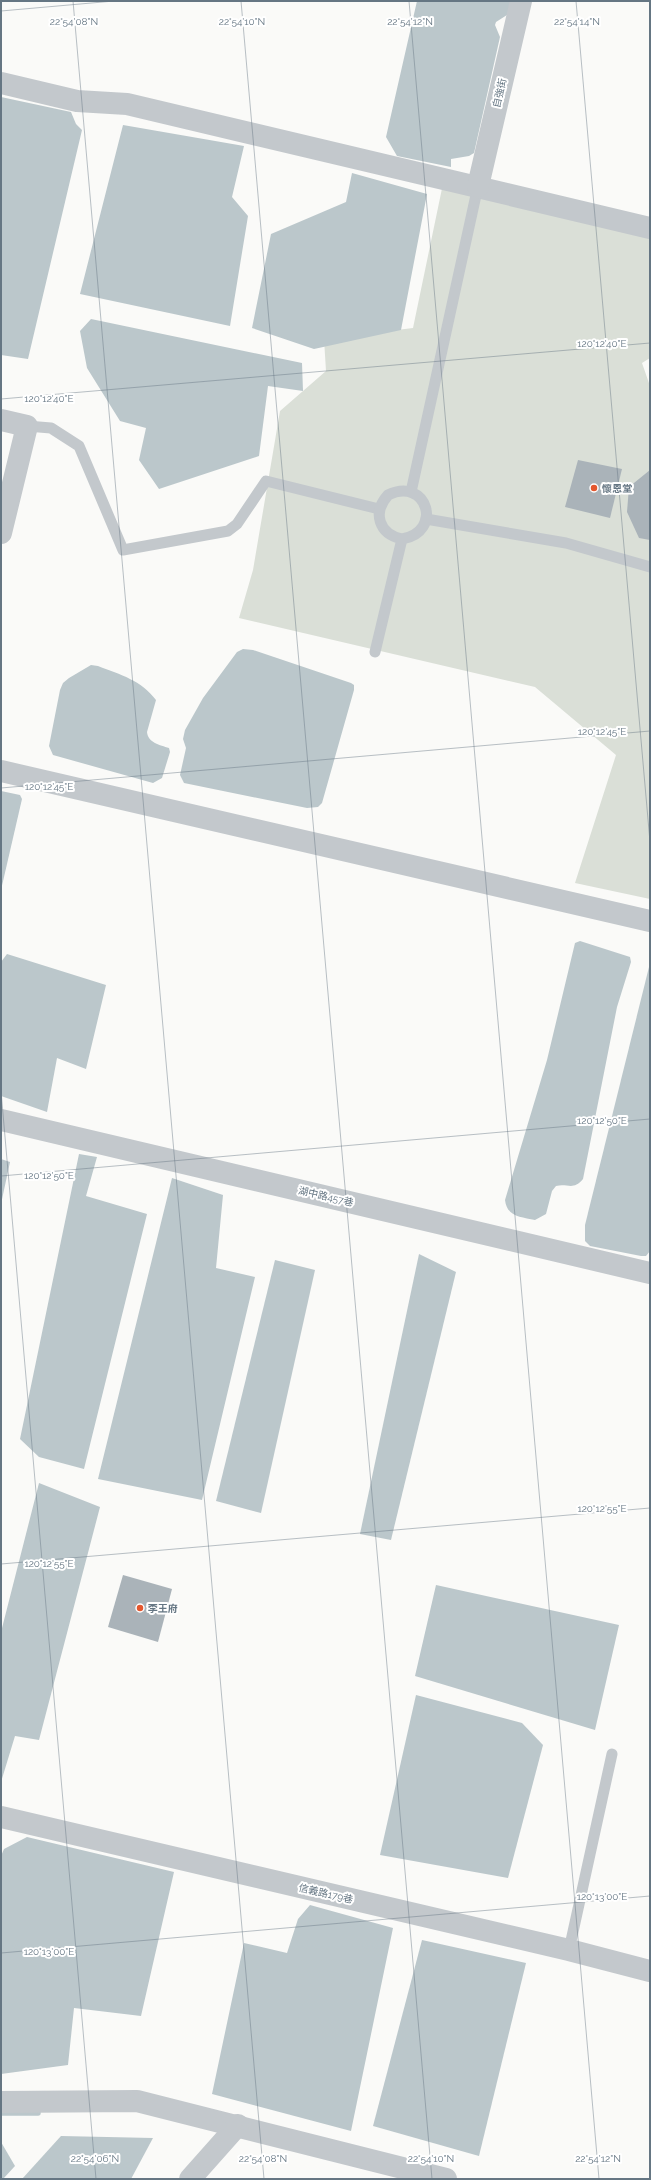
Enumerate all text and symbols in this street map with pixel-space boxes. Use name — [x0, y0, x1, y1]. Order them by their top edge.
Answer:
text: 22°54'08"N — [50, 16, 98, 27]
text: 22°54'10"N — [219, 16, 265, 27]
text: 22°54'12"N — [387, 16, 433, 27]
text: 22°54'14"N — [554, 16, 600, 27]
street label: 自強街 — [491, 77, 508, 109]
text: 120°12'40"E — [577, 338, 627, 349]
text: 120°12'40"E — [24, 393, 74, 404]
marker: 懷恩堂 — [589, 483, 599, 493]
place label: 懷恩堂 — [602, 483, 632, 494]
text: 120°12'45"E — [578, 726, 626, 737]
text: 120°12'45"E — [25, 781, 73, 792]
text: 120°12'50"E — [577, 1115, 627, 1126]
text: 120°12'50"E — [24, 1170, 74, 1181]
street label: 湖中路457巷 — [297, 1185, 355, 1208]
text: 120°12'55"E — [577, 1503, 627, 1514]
text: 120°12'55"E — [24, 1558, 74, 1569]
marker: 李王府 — [135, 1603, 145, 1613]
place label: 李王府 — [148, 1603, 178, 1614]
street label: 信義路179巷 — [298, 1882, 354, 1905]
text: 120°13'00"E — [577, 1891, 627, 1902]
text: 120°13'00"E — [24, 1946, 74, 1957]
text: 22°54'06"N — [71, 2153, 119, 2164]
text: 22°54'08"N — [239, 2153, 287, 2164]
text: 22°54'10"N — [408, 2153, 454, 2164]
text: 22°54'12"N — [575, 2153, 621, 2164]

